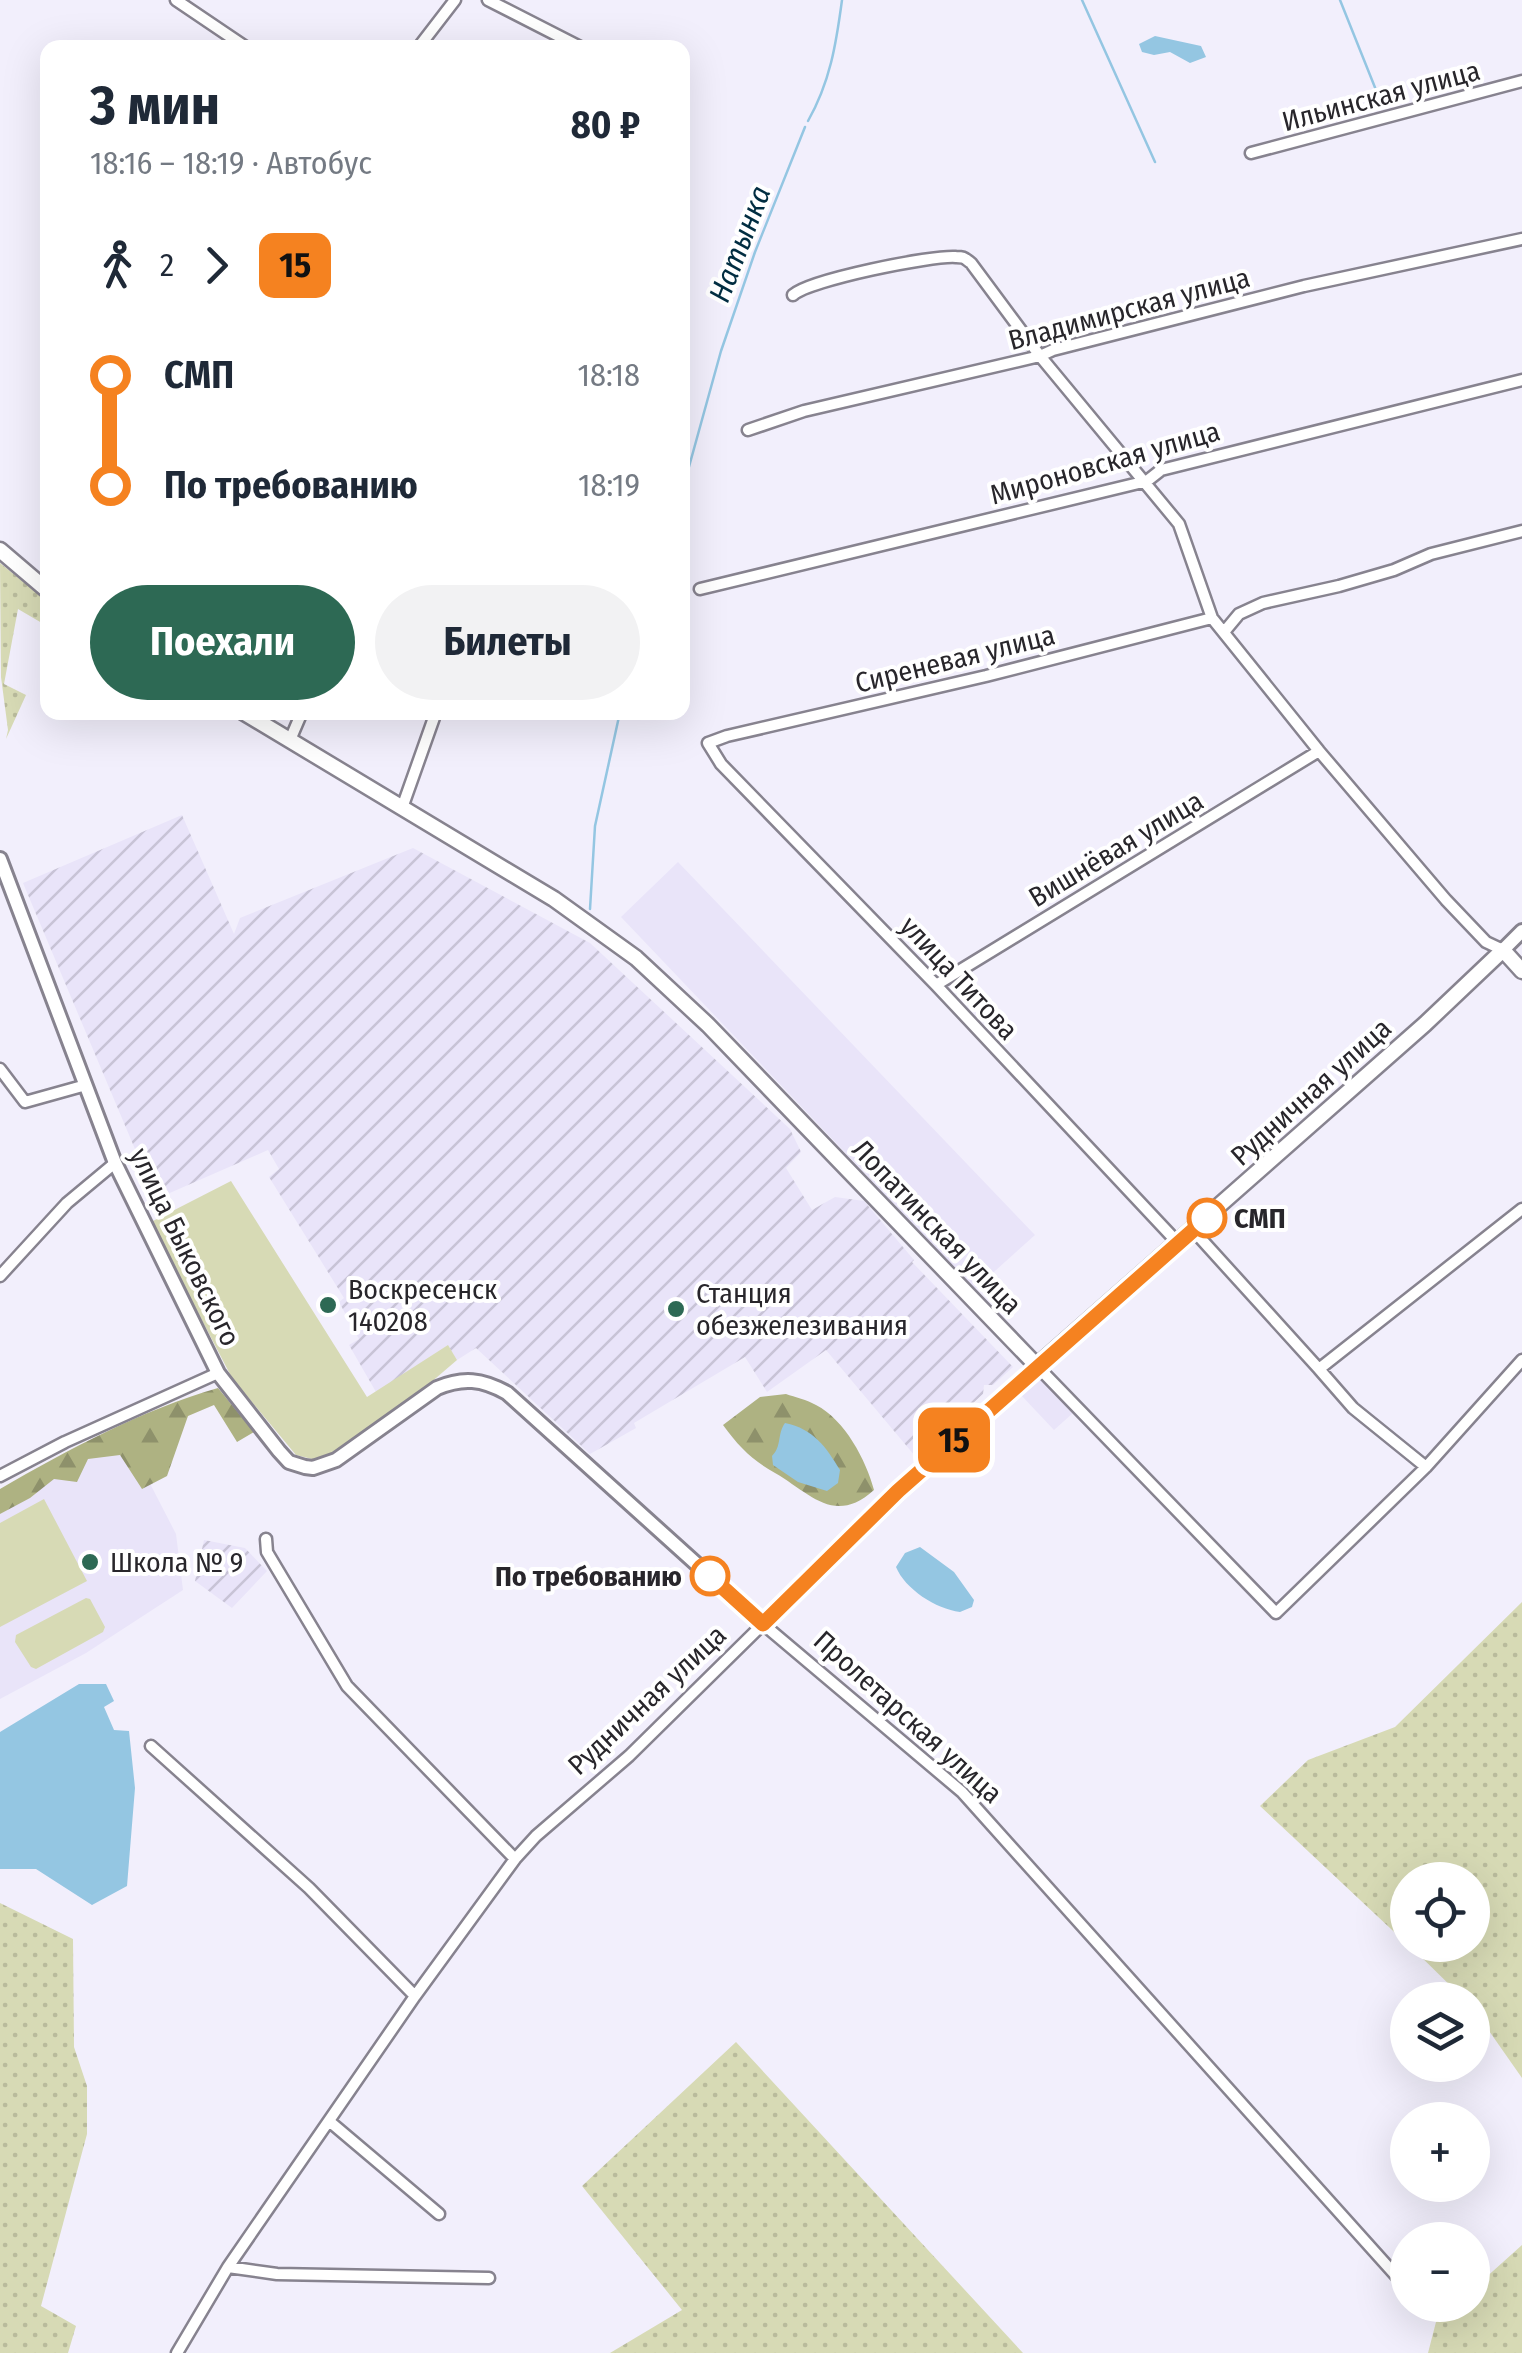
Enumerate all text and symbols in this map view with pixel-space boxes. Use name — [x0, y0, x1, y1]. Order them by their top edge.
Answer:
street label: Ильинская улица — [1279, 54, 1483, 138]
text: 3 мин — [90, 73, 220, 139]
text: 80 ₽ — [571, 102, 640, 148]
text: 18:16 – 18:19 · Автобус — [90, 144, 372, 182]
water label: Натынка — [701, 181, 779, 307]
icon: walk — [90, 238, 145, 293]
icon: forward — [189, 238, 244, 293]
text: 15 — [279, 244, 311, 286]
text: 2 — [160, 246, 174, 284]
street label: Владимирская улица — [1005, 261, 1253, 357]
text: СМП — [164, 352, 234, 398]
text: 18:18 — [578, 356, 640, 394]
street label: Мироновская улица — [986, 414, 1224, 512]
text: По требованию — [164, 462, 418, 508]
text: 18:19 — [578, 466, 640, 504]
button: Поехали — [90, 585, 355, 700]
button: Билеты — [375, 585, 640, 700]
street label: Сиреневая улица — [852, 618, 1058, 700]
street label: Вишнёвая улица — [1023, 784, 1209, 914]
street label: улица Титова — [893, 909, 1025, 1047]
street label: Рудничная улица — [1224, 1012, 1398, 1172]
street label: Лопатинская улица — [845, 1133, 1029, 1321]
street label: улица Быковского — [123, 1143, 247, 1351]
marker: СМП — [1188, 1199, 1226, 1237]
place label: СМП — [1234, 1202, 1286, 1235]
place label: Воскресенск 140208 — [348, 1273, 497, 1338]
place label: Станция обезжелезивания — [696, 1277, 908, 1342]
marker: Воскресенск 140208 — [317, 1294, 339, 1316]
marker: Станция обезжелезивания — [665, 1298, 687, 1320]
line badge: 15 — [909, 1408, 999, 1472]
text: 15 — [938, 1419, 970, 1461]
place label: Школа № 9 — [110, 1546, 243, 1579]
marker: Школа № 9 — [79, 1551, 101, 1573]
marker: По требованию — [691, 1557, 729, 1595]
place label: По требованию — [495, 1560, 682, 1593]
street label: Рудничная улица — [561, 1618, 733, 1782]
street label: Пролетарская улица — [807, 1624, 1009, 1810]
map controls — [1390, 1862, 1490, 2322]
button: locate — [1390, 1862, 1490, 1962]
button: layers — [1390, 1982, 1490, 2082]
button: + — [1390, 2102, 1490, 2202]
button: − — [1390, 2222, 1490, 2322]

